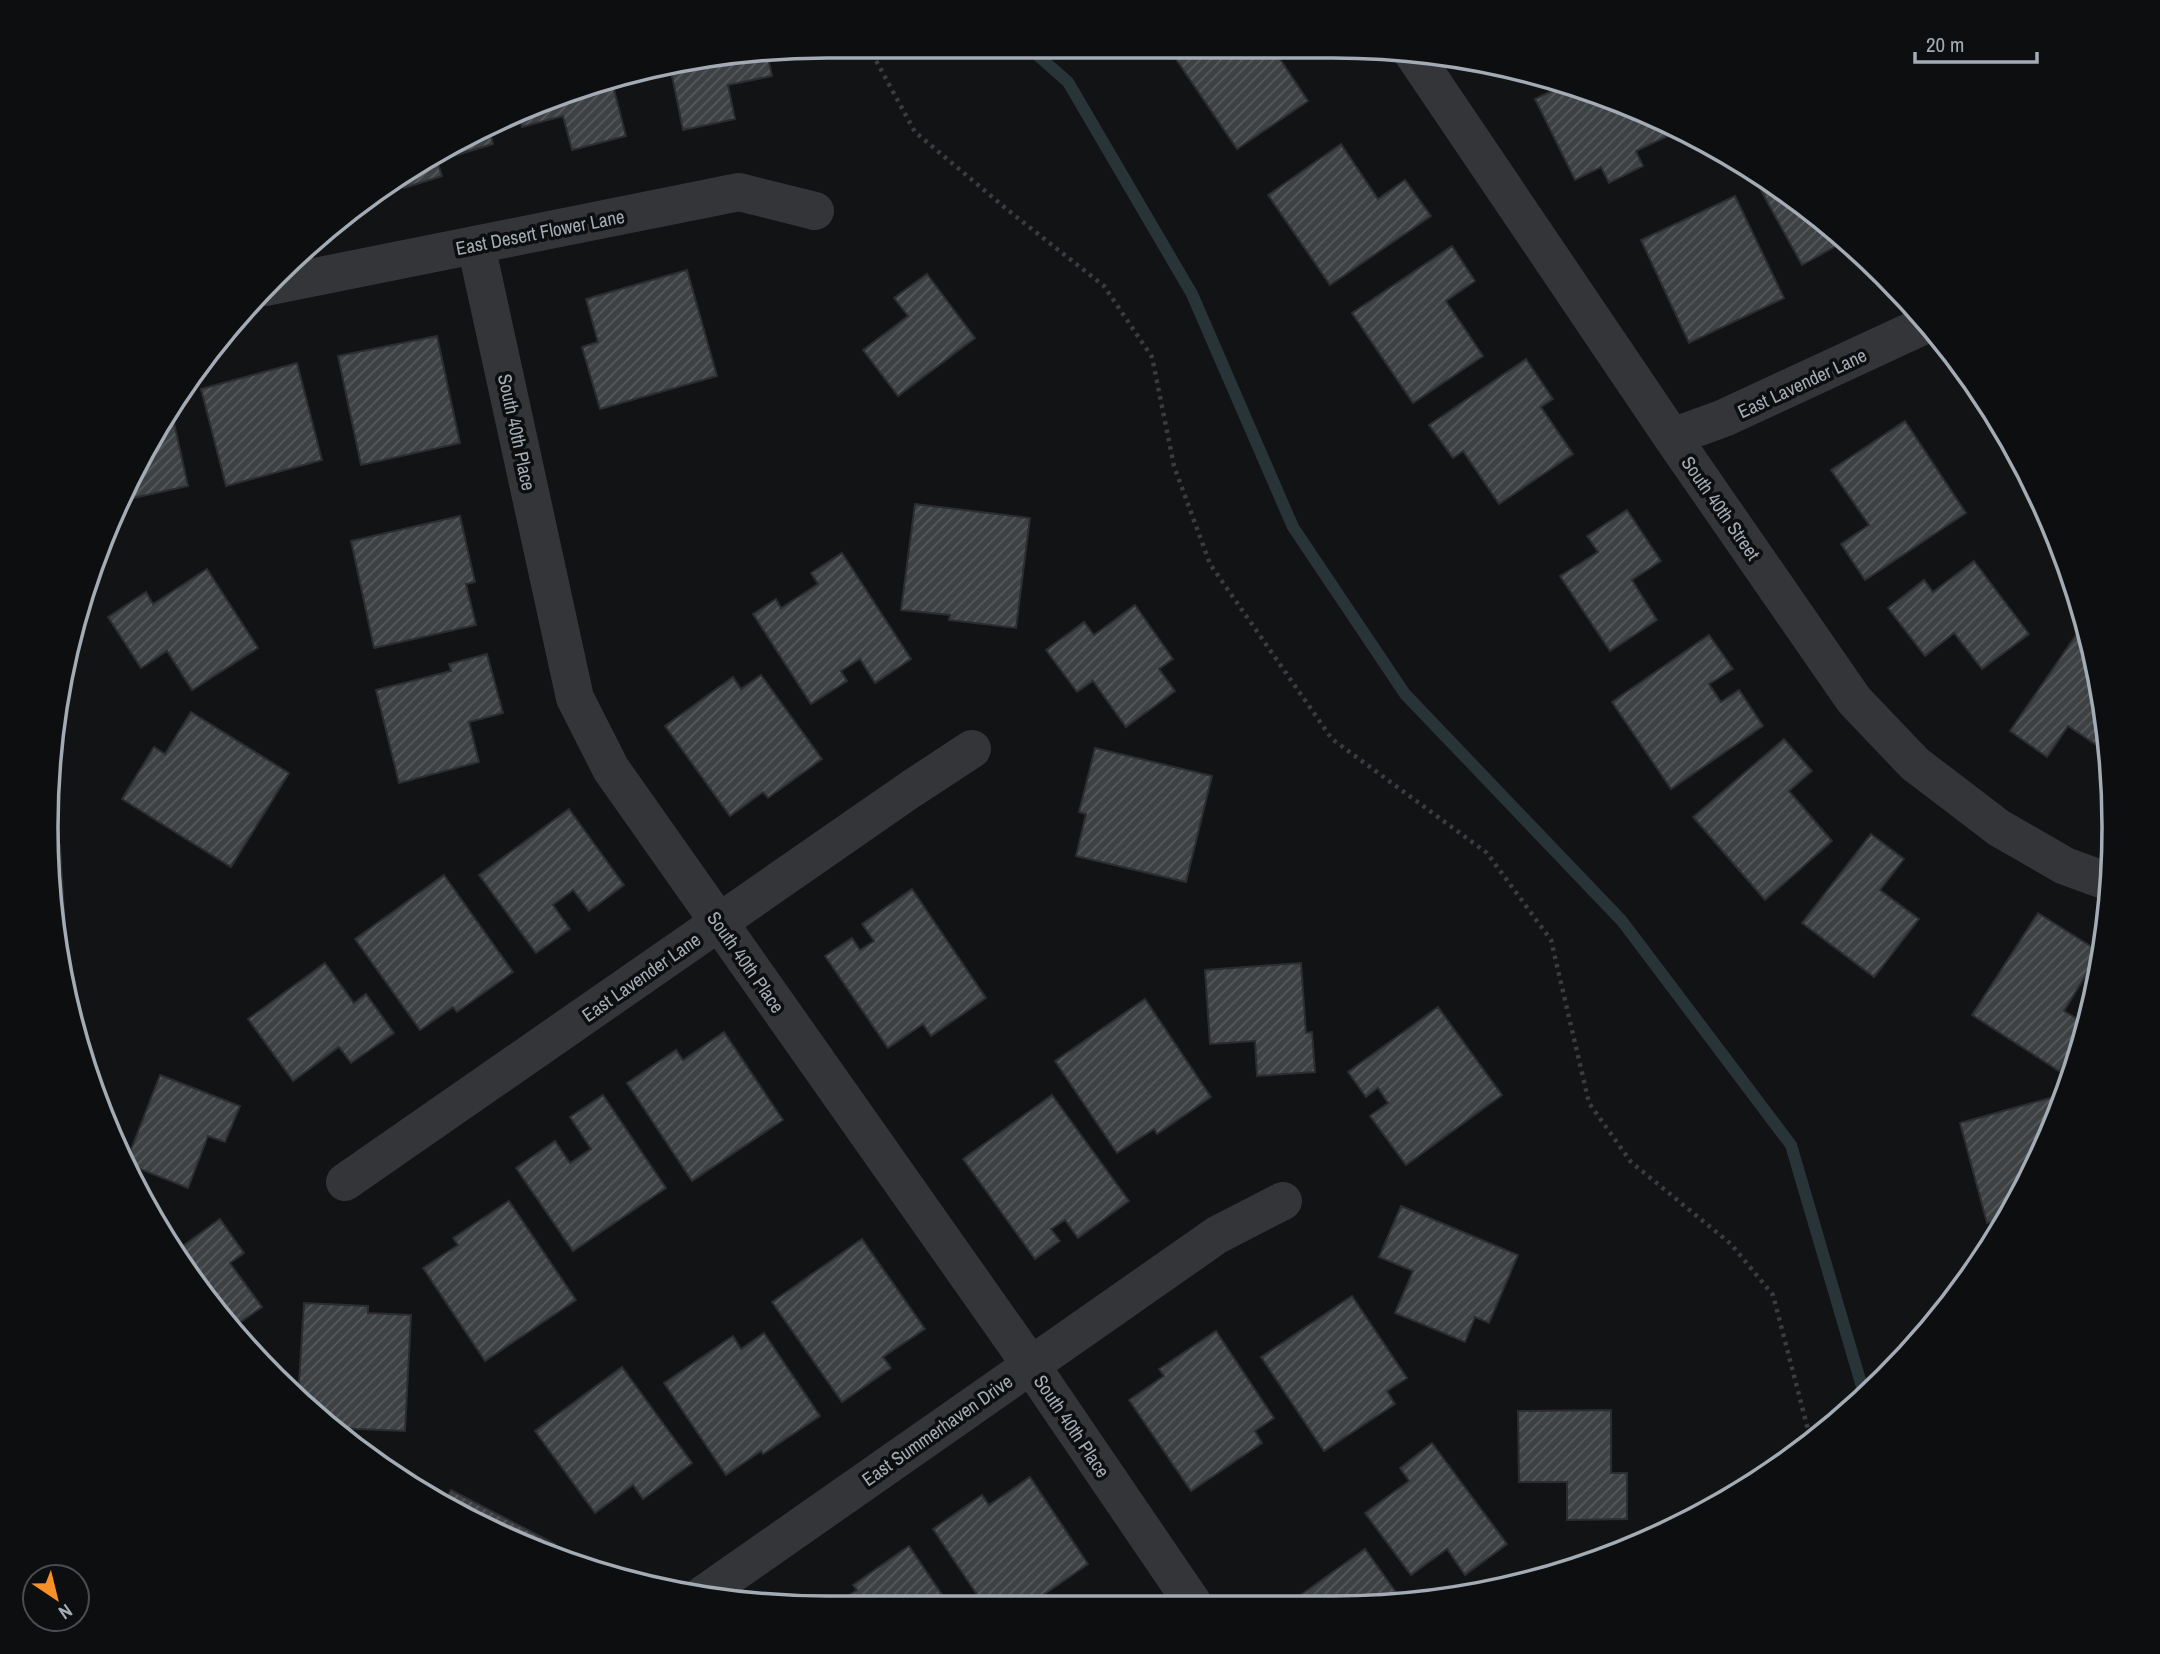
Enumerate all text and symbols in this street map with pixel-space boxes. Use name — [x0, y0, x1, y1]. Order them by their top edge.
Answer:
scale bar — [1915, 21, 2038, 65]
text: 20 m — [1926, 30, 1964, 59]
street label: East Desert Flower Lane — [453, 203, 627, 261]
street label: East Lavender Lane — [1733, 342, 1871, 424]
street label: South 40th Place — [492, 371, 542, 493]
street label: South 40th Street — [1676, 451, 1767, 566]
street label: South 40th Place — [701, 906, 791, 1018]
street label: East Lavender Lane — [576, 926, 706, 1028]
street label: East Summerhaven Drive — [856, 1368, 1018, 1492]
street label: South 40th Place — [1028, 1370, 1116, 1482]
north arrow — [21, 1563, 91, 1633]
text: N — [54, 1598, 78, 1626]

